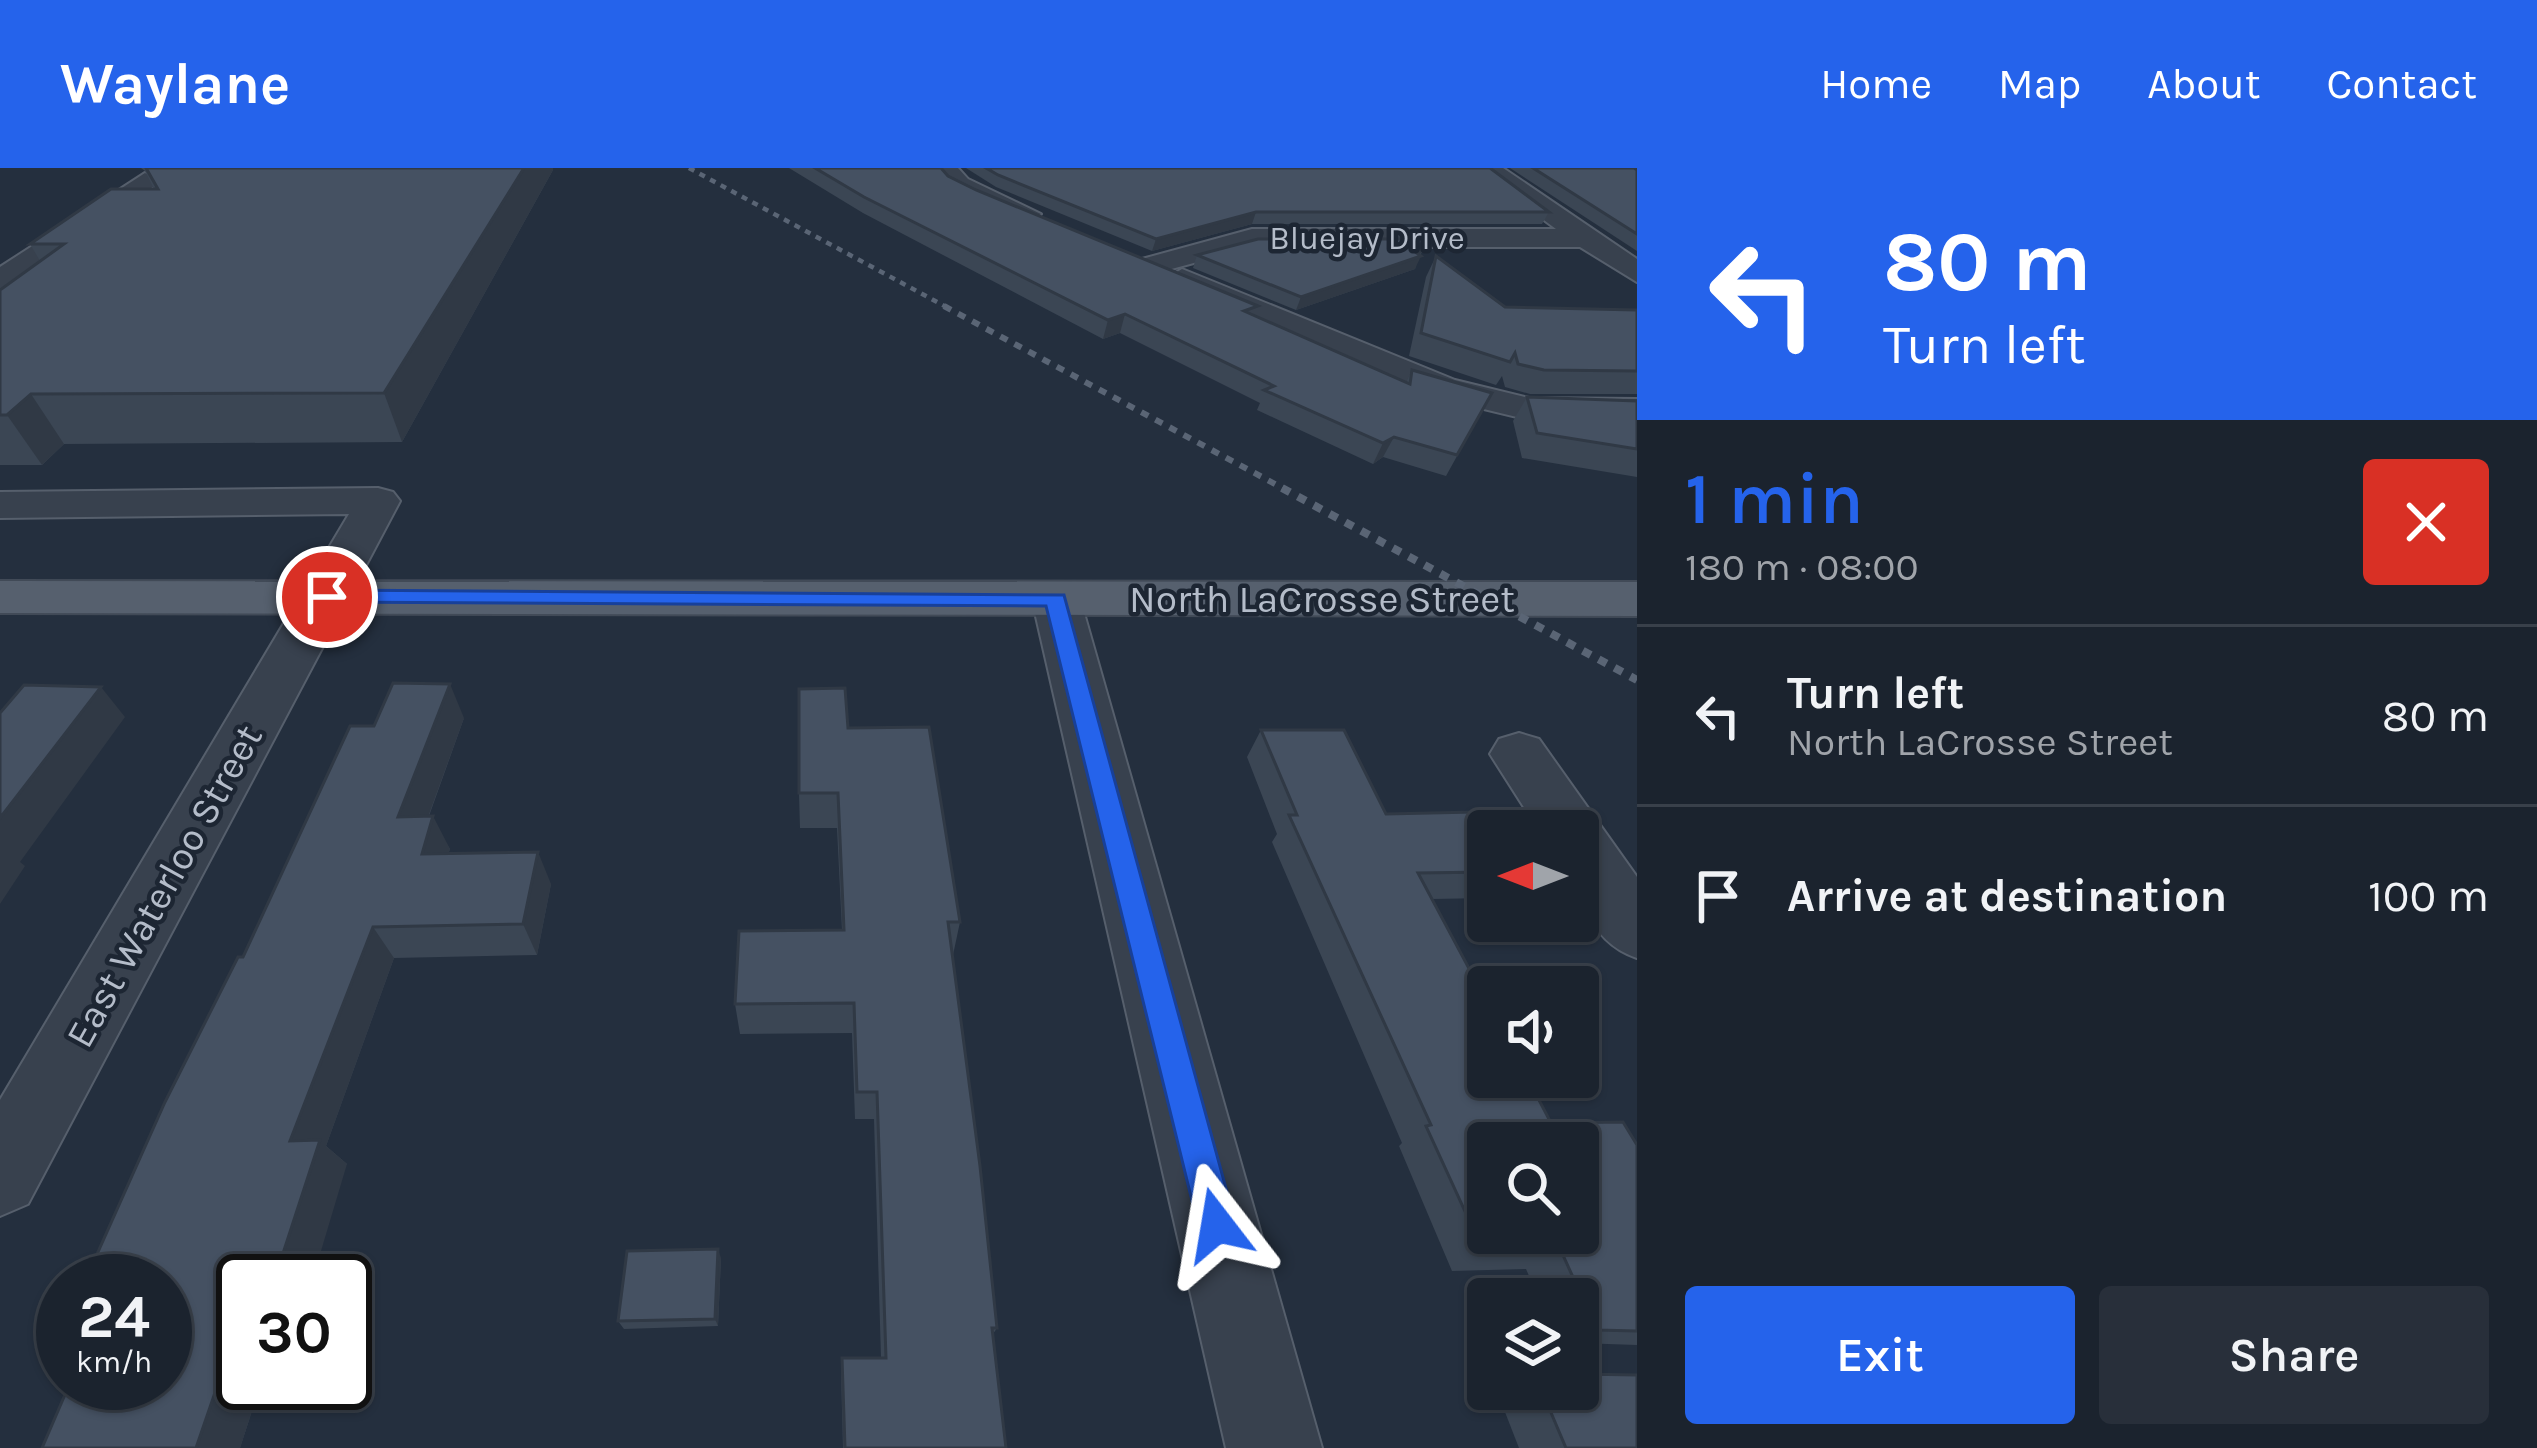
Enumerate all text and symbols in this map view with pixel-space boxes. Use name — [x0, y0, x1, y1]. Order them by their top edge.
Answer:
text: Waylane — [60, 51, 290, 117]
text: Home — [1820, 59, 1932, 109]
text: Map — [1998, 59, 2081, 109]
text: About — [2147, 59, 2261, 109]
text: Contact — [2327, 59, 2477, 109]
text: 80 m — [1883, 213, 2091, 311]
icon: left — [1685, 216, 1841, 372]
street label: Bluejay Drive — [1269, 219, 1465, 257]
text: Turn left — [1883, 313, 2086, 377]
text: 1 min — [1685, 457, 1864, 541]
button: close — [2363, 459, 2489, 585]
text: 180 m · 08:00 — [1685, 544, 1919, 590]
pin — [276, 546, 378, 648]
icon: arrive — [294, 564, 360, 630]
street label: North LaCrosse Street — [1129, 576, 1515, 622]
text: Turn left — [1787, 667, 1964, 719]
icon: left — [1685, 683, 1751, 749]
text: 80 m — [2382, 690, 2489, 742]
street label: East Waterloo Street — [56, 717, 272, 1055]
text: North LaCrosse Street — [1787, 719, 2173, 765]
north arrow — [1467, 810, 1599, 942]
map controls — [1467, 810, 1599, 1410]
icon: arrive — [1685, 863, 1751, 929]
text: Arrive at destination — [1787, 870, 2227, 922]
text: 100 m — [2368, 870, 2489, 922]
button: sound — [1467, 966, 1599, 1098]
button: search — [1467, 1122, 1599, 1254]
position arrow — [1154, 1162, 1280, 1288]
speed limit sign: 30 — [216, 1254, 372, 1410]
button: layers — [1467, 1278, 1599, 1410]
text: 24 — [78, 1282, 150, 1352]
button: Exit — [1685, 1286, 2075, 1424]
button: Share — [2099, 1286, 2489, 1424]
text: km/h — [76, 1344, 152, 1380]

